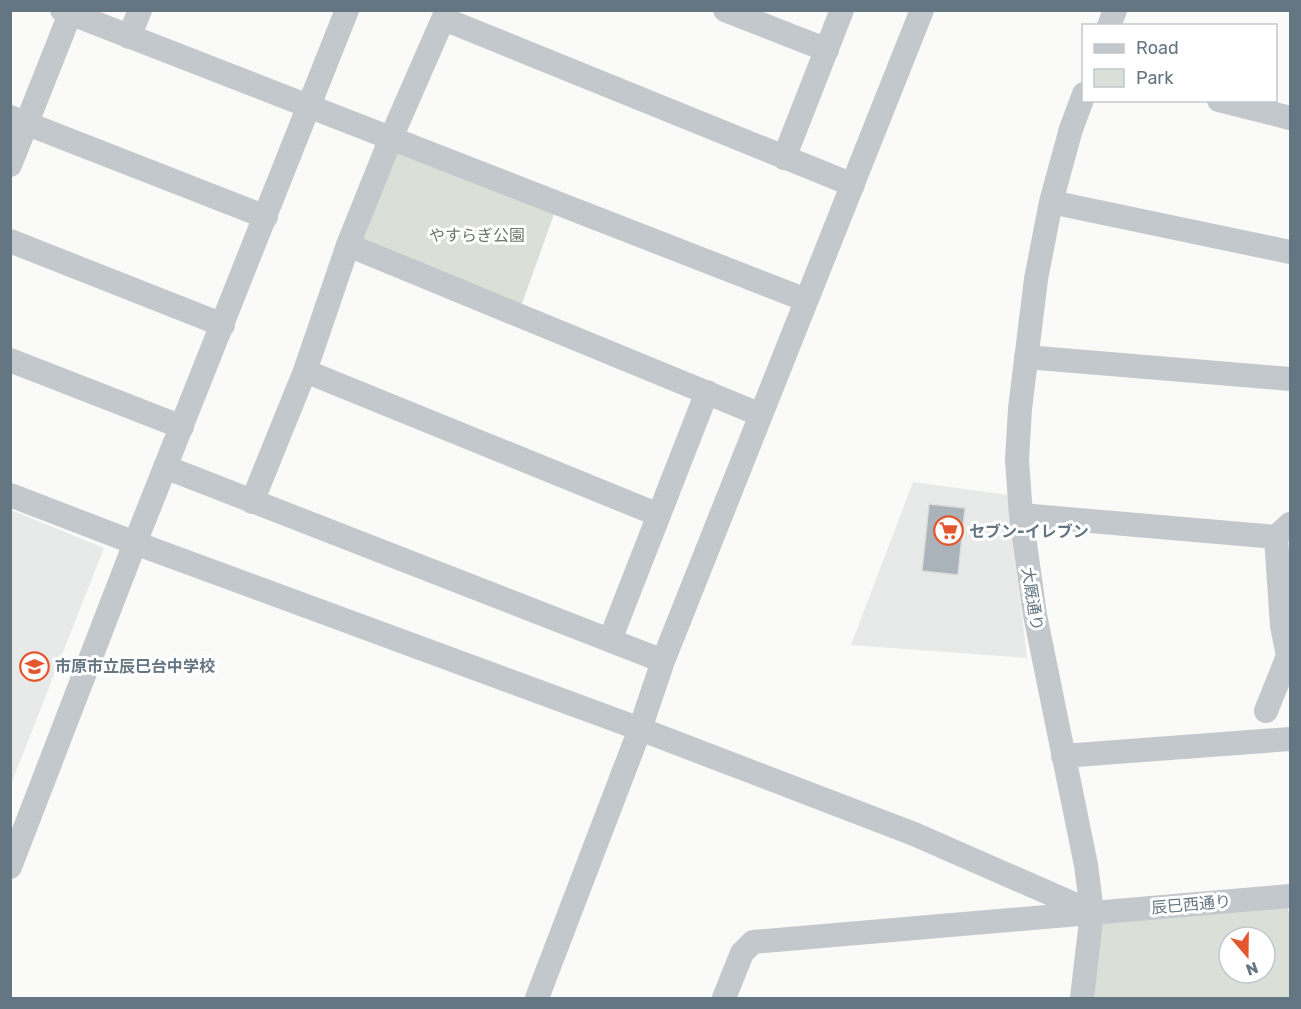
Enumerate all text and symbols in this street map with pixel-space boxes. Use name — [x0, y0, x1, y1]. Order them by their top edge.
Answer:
legend — [1082, 24, 1277, 102]
text: Road — [1136, 37, 1179, 59]
text: Park — [1136, 67, 1174, 89]
park label: やすらぎ公園 — [429, 226, 525, 245]
supermarket icon: セブン-イレブン — [932, 515, 964, 547]
place label: セブン-イレブン — [969, 522, 1089, 541]
street label: 大厩通り — [1018, 566, 1047, 632]
school or university icon: 市原市立辰巳台中学校 — [18, 650, 50, 682]
place label: 市原市立辰巳台中学校 — [55, 657, 215, 676]
street label: 辰巳西通り — [1150, 892, 1232, 917]
north arrow — [1217, 925, 1277, 985]
text: N — [1243, 958, 1261, 980]

